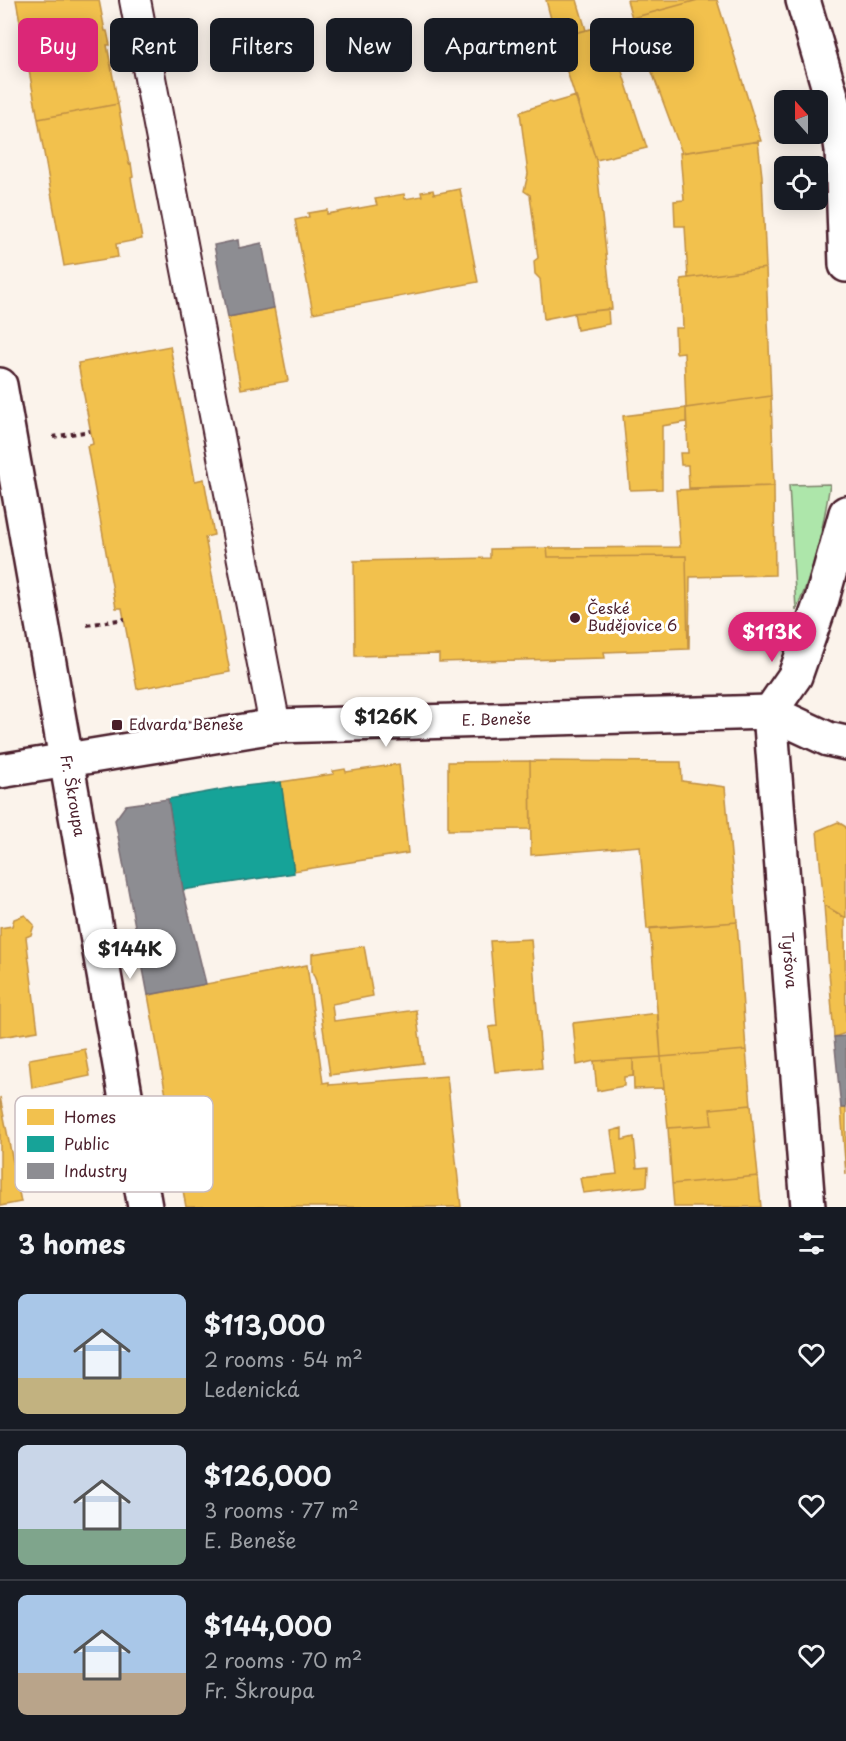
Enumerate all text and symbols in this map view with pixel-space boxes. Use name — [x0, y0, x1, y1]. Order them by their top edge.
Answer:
chip: Buy — [18, 18, 98, 72]
chip: Rent — [110, 18, 198, 72]
chip: Filters — [210, 18, 314, 72]
chip: New — [326, 18, 412, 72]
chip: Apartment — [424, 18, 578, 72]
chip: House — [590, 18, 694, 72]
north arrow — [774, 90, 828, 144]
map controls — [774, 90, 828, 210]
button: locate — [774, 156, 828, 210]
place label: České Budějovice 6 — [587, 596, 677, 636]
marker: České Budějovice 6 — [568, 611, 582, 625]
pin: $113K — [730, 612, 814, 663]
text: $113K — [742, 616, 802, 646]
pin: $126K — [344, 697, 428, 748]
text: $126K — [354, 701, 418, 731]
street label: E. Beneše — [461, 706, 531, 731]
place label: Edvarda Beneše — [129, 712, 244, 735]
marker: Edvarda Beneše — [110, 718, 124, 732]
street label: Fr. Škroupa — [55, 753, 93, 839]
pin: $144K — [88, 929, 172, 980]
street label: Tyršova — [777, 931, 804, 990]
text: $144K — [98, 933, 162, 963]
legend — [15, 1096, 213, 1192]
text: Homes — [64, 1104, 116, 1128]
text: Public — [64, 1131, 109, 1155]
text: Industry — [64, 1158, 127, 1182]
text: 3 homes — [18, 1224, 125, 1263]
icon: filters — [795, 1227, 828, 1260]
text: $113,000 — [204, 1305, 325, 1344]
icon: home — [66, 1318, 138, 1390]
icon: heart — [795, 1338, 828, 1371]
text: 2 rooms · 54 m² — [204, 1344, 363, 1374]
text: Ledenická — [204, 1374, 300, 1404]
text: $126,000 — [204, 1456, 331, 1495]
icon: home — [66, 1469, 138, 1541]
icon: heart — [795, 1489, 828, 1522]
text: 3 rooms · 77 m² — [204, 1495, 359, 1525]
text: E. Beneše — [204, 1525, 297, 1555]
text: $144,000 — [204, 1606, 332, 1645]
icon: home — [66, 1619, 138, 1691]
icon: heart — [795, 1639, 828, 1672]
text: 2 rooms · 70 m² — [204, 1645, 362, 1675]
text: Fr. Škroupa — [204, 1675, 315, 1705]

